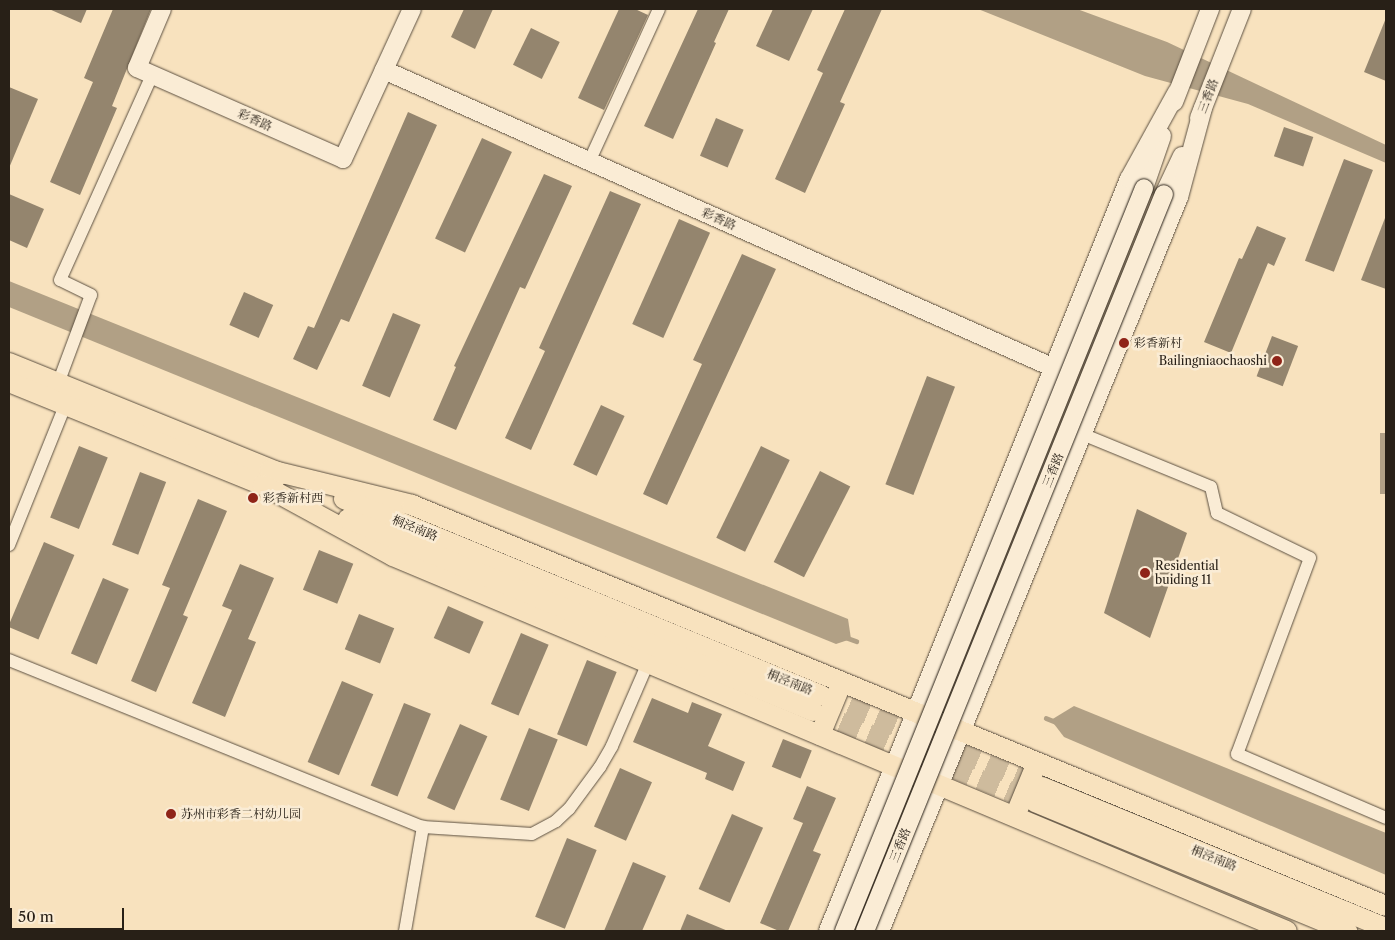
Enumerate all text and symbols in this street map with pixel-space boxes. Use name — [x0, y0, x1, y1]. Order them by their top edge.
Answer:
street label: 三香路 — [1195, 77, 1221, 115]
street label: 彩香路 — [236, 106, 274, 134]
street label: 彩香路 — [700, 205, 738, 233]
place label: 彩香新村 — [1134, 336, 1182, 350]
marker: 彩香新村 — [1118, 337, 1130, 349]
place label: Bailingniaochaoshi — [1159, 354, 1267, 368]
marker: Bailingniaochaoshi — [1271, 355, 1283, 367]
street label: 三香路 — [1040, 451, 1066, 489]
place label: 彩香新村西 — [263, 491, 323, 505]
marker: 彩香新村西 — [247, 492, 259, 504]
street label: 桐泾南路 — [390, 512, 440, 544]
place label: Residential buiding 11 — [1155, 559, 1219, 587]
marker: Residential buiding 11 — [1139, 567, 1151, 579]
street label: 桐泾南路 — [765, 666, 815, 698]
place label: 苏州市彩香二村幼儿园 — [181, 807, 301, 821]
marker: 苏州市彩香二村幼儿园 — [165, 808, 177, 820]
street label: 三香路 — [887, 826, 913, 864]
street label: 桐泾南路 — [1189, 842, 1239, 874]
scale bar — [12, 898, 126, 930]
text: 50 m — [18, 907, 54, 926]

